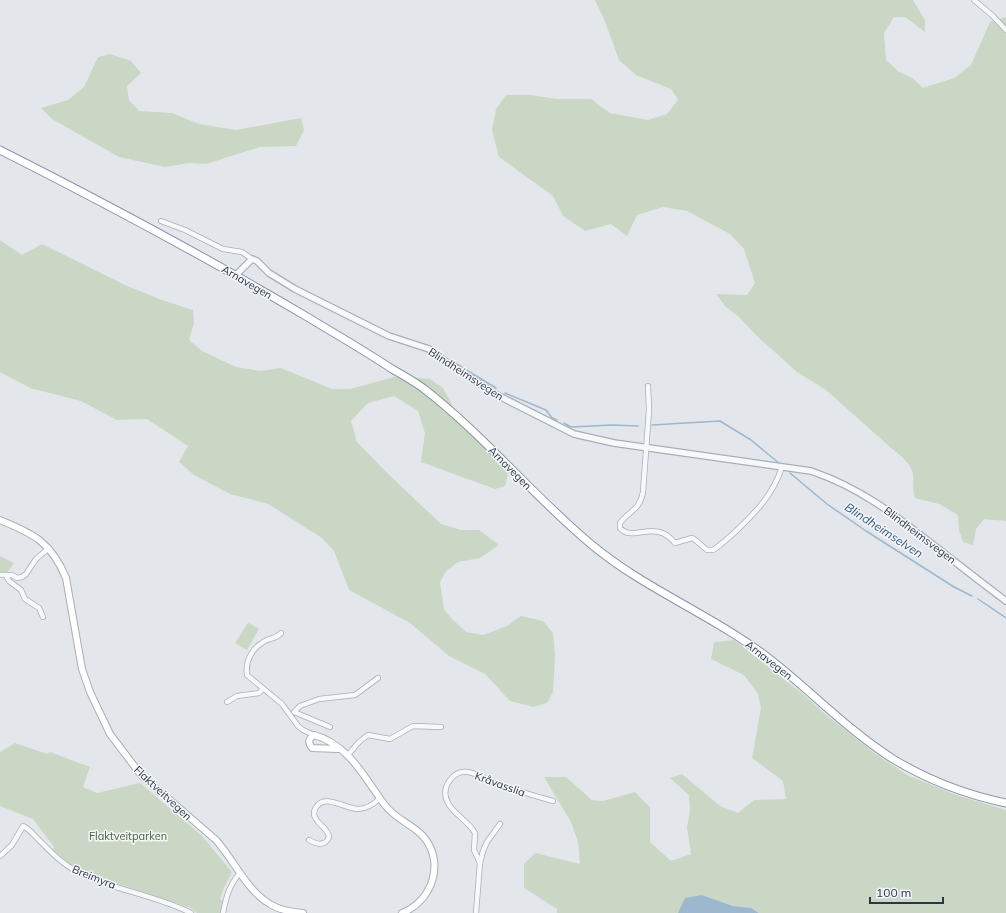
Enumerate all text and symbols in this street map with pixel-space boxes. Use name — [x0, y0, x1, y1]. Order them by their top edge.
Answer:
street label: Arnavegen — [219, 262, 275, 302]
street label: Blindheimsvegen — [426, 345, 506, 403]
street label: Arnavegen — [485, 443, 535, 493]
water label: Blindheimselven — [842, 499, 926, 561]
street label: Blindheimsvegen — [881, 503, 959, 567]
street label: Arnavegen — [743, 637, 795, 683]
street label: Flaktveitvegen — [131, 763, 195, 823]
street label: Kråvasslia — [473, 768, 527, 800]
park label: Flaktveitparken — [89, 829, 167, 843]
street label: Breimyra — [70, 862, 118, 892]
scale bar — [870, 879, 943, 905]
text: 100 m — [876, 885, 911, 900]

